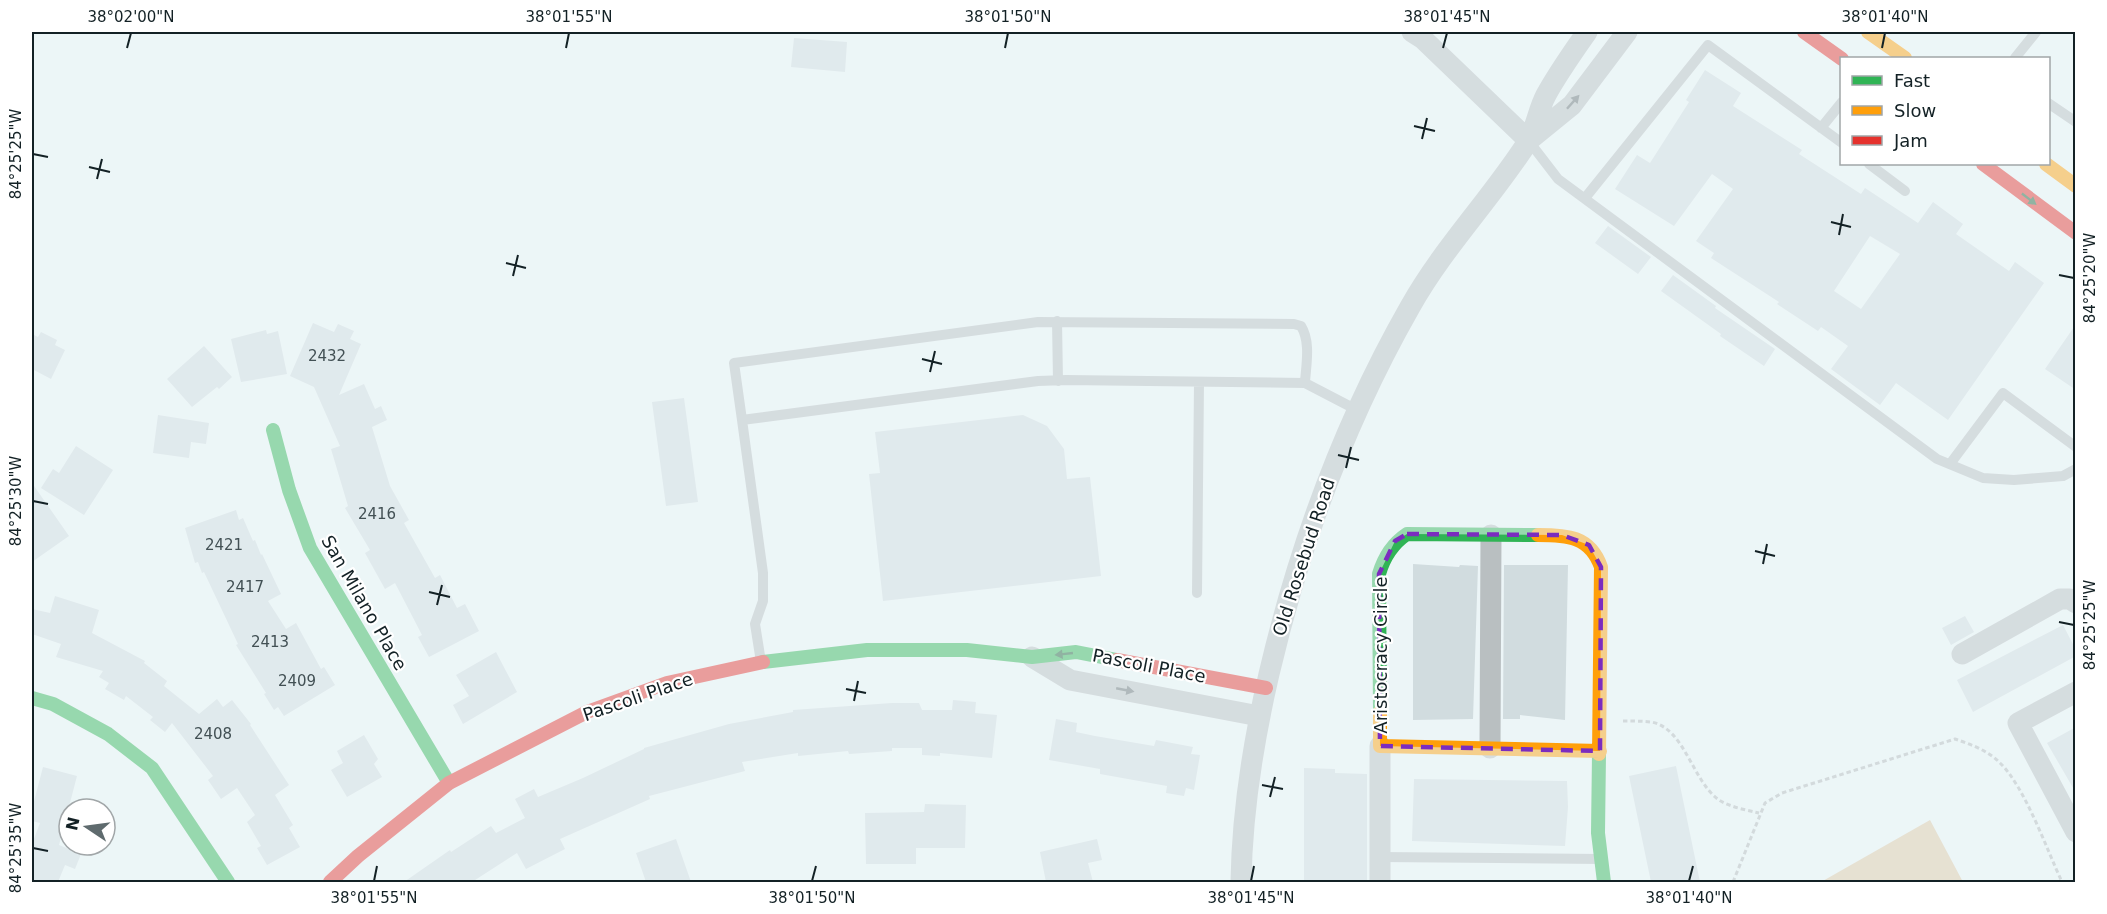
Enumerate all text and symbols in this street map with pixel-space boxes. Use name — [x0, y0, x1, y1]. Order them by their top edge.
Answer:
text: 38°02'00"N — [87, 8, 175, 26]
text: 38°01'55"N — [525, 8, 613, 26]
text: 38°01'50"N — [964, 8, 1052, 26]
text: 38°01'45"N — [1403, 8, 1491, 26]
text: 38°01'40"N — [1841, 8, 1929, 26]
legend — [1840, 57, 2050, 165]
text: Fast — [1894, 70, 1930, 91]
one-way arrow — [1566, 95, 1579, 110]
text: Slow — [1894, 100, 1936, 121]
text: 84°25'25"W — [7, 109, 25, 199]
text: Jam — [1893, 130, 1928, 151]
one-way arrow — [2021, 192, 2037, 205]
text: 84°25'20"W — [2081, 233, 2099, 323]
house number: 2432 — [308, 347, 346, 365]
text: 84°25'30"W — [7, 456, 25, 546]
street label: Old Rosebud Road — [1268, 475, 1339, 638]
house number: 2416 — [358, 505, 396, 523]
street label: San Milano Place — [317, 532, 412, 674]
house number: 2421 — [205, 536, 243, 554]
street label: Aristocracy Circle — [1370, 576, 1391, 734]
house number: 2417 — [226, 578, 264, 596]
text: 84°25'25"W — [2081, 580, 2099, 670]
house number: 2413 — [251, 633, 289, 651]
street label: Pascoli Place — [1091, 644, 1208, 687]
one-way arrow — [1054, 649, 1073, 658]
street label: Pascoli Place — [580, 668, 696, 725]
house number: 2409 — [278, 672, 316, 690]
one-way arrow — [1116, 686, 1135, 695]
house number: 2408 — [194, 725, 232, 743]
north arrow — [57, 797, 117, 857]
text: 84°25'35"W — [7, 803, 25, 893]
text: N — [62, 815, 84, 832]
text: 38°01'55"N — [330, 889, 418, 907]
text: 38°01'50"N — [768, 889, 856, 907]
text: 38°01'45"N — [1207, 889, 1295, 907]
text: 38°01'40"N — [1645, 889, 1733, 907]

